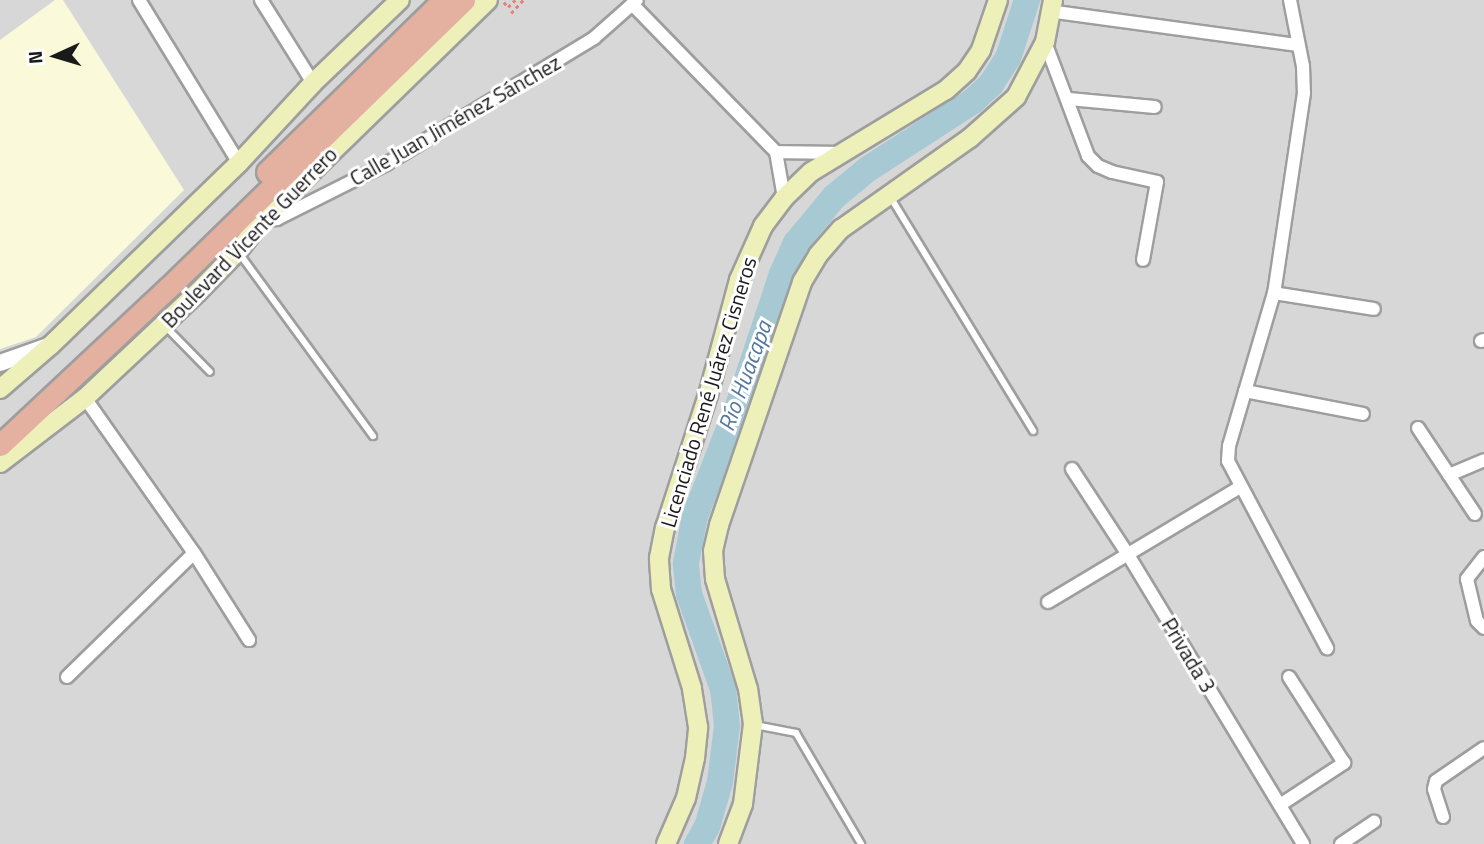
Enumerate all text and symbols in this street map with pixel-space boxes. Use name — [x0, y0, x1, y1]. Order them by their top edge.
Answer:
north arrow — [21, 21, 91, 91]
street label: Calle Juan Jiménez Sánchez — [345, 49, 565, 191]
text: N — [20, 50, 49, 65]
street label: Boulevard Vicente Guerrero — [156, 141, 342, 333]
street label: Licenciado René Juárez Cisneros — [655, 254, 761, 530]
water label: Río Huacapa — [712, 317, 778, 435]
street label: Privada 3 — [1157, 613, 1221, 697]

